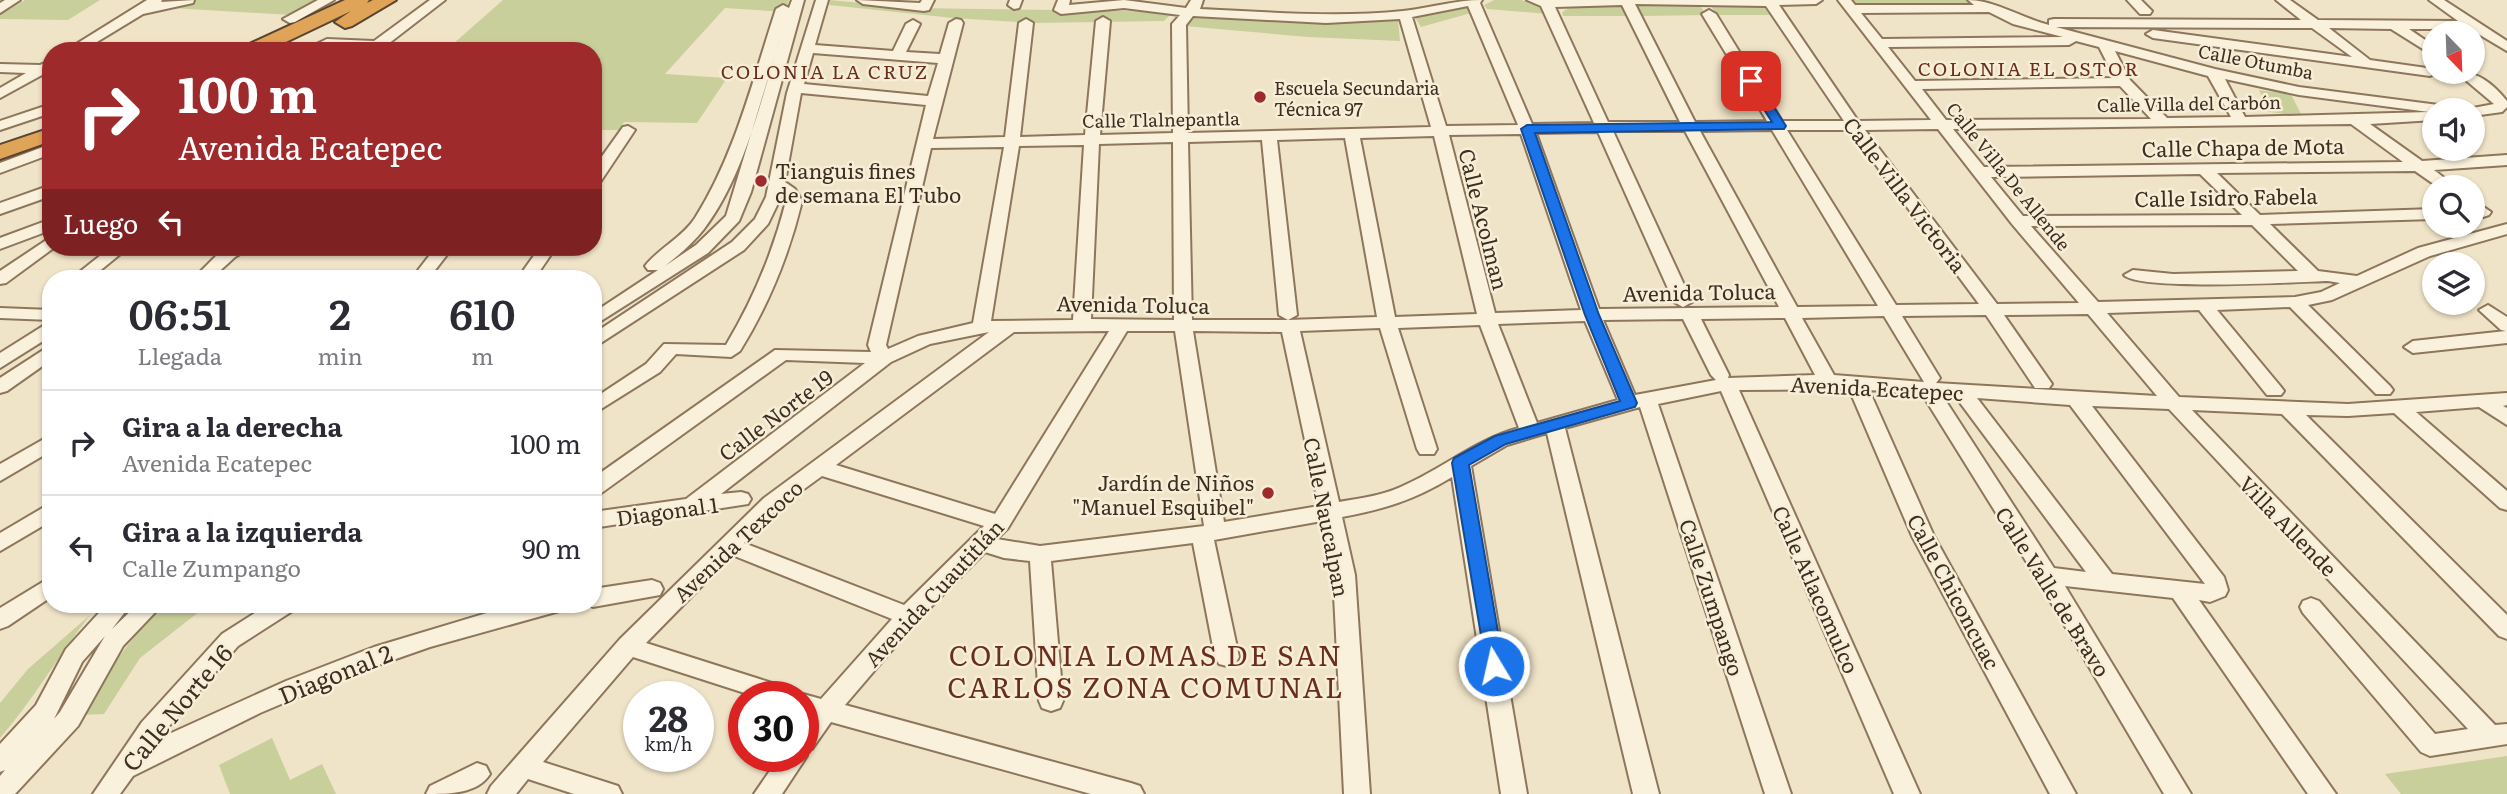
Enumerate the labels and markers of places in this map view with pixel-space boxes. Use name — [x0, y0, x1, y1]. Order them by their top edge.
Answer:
pin — [1721, 51, 1781, 111]
place label: Escuela Secundaria Técnica 97 — [1274, 74, 1440, 122]
marker: Escuela Secundaria Técnica 97 — [1252, 89, 1268, 105]
place label: Tianguis fines de semana El Tubo — [775, 154, 961, 209]
marker: Tianguis fines de semana El Tubo — [753, 173, 769, 189]
place label: Jardín de Niños "Manuel Esquibel" — [1072, 466, 1254, 521]
marker: Jardín de Niños "Manuel Esquibel" — [1260, 485, 1276, 501]

